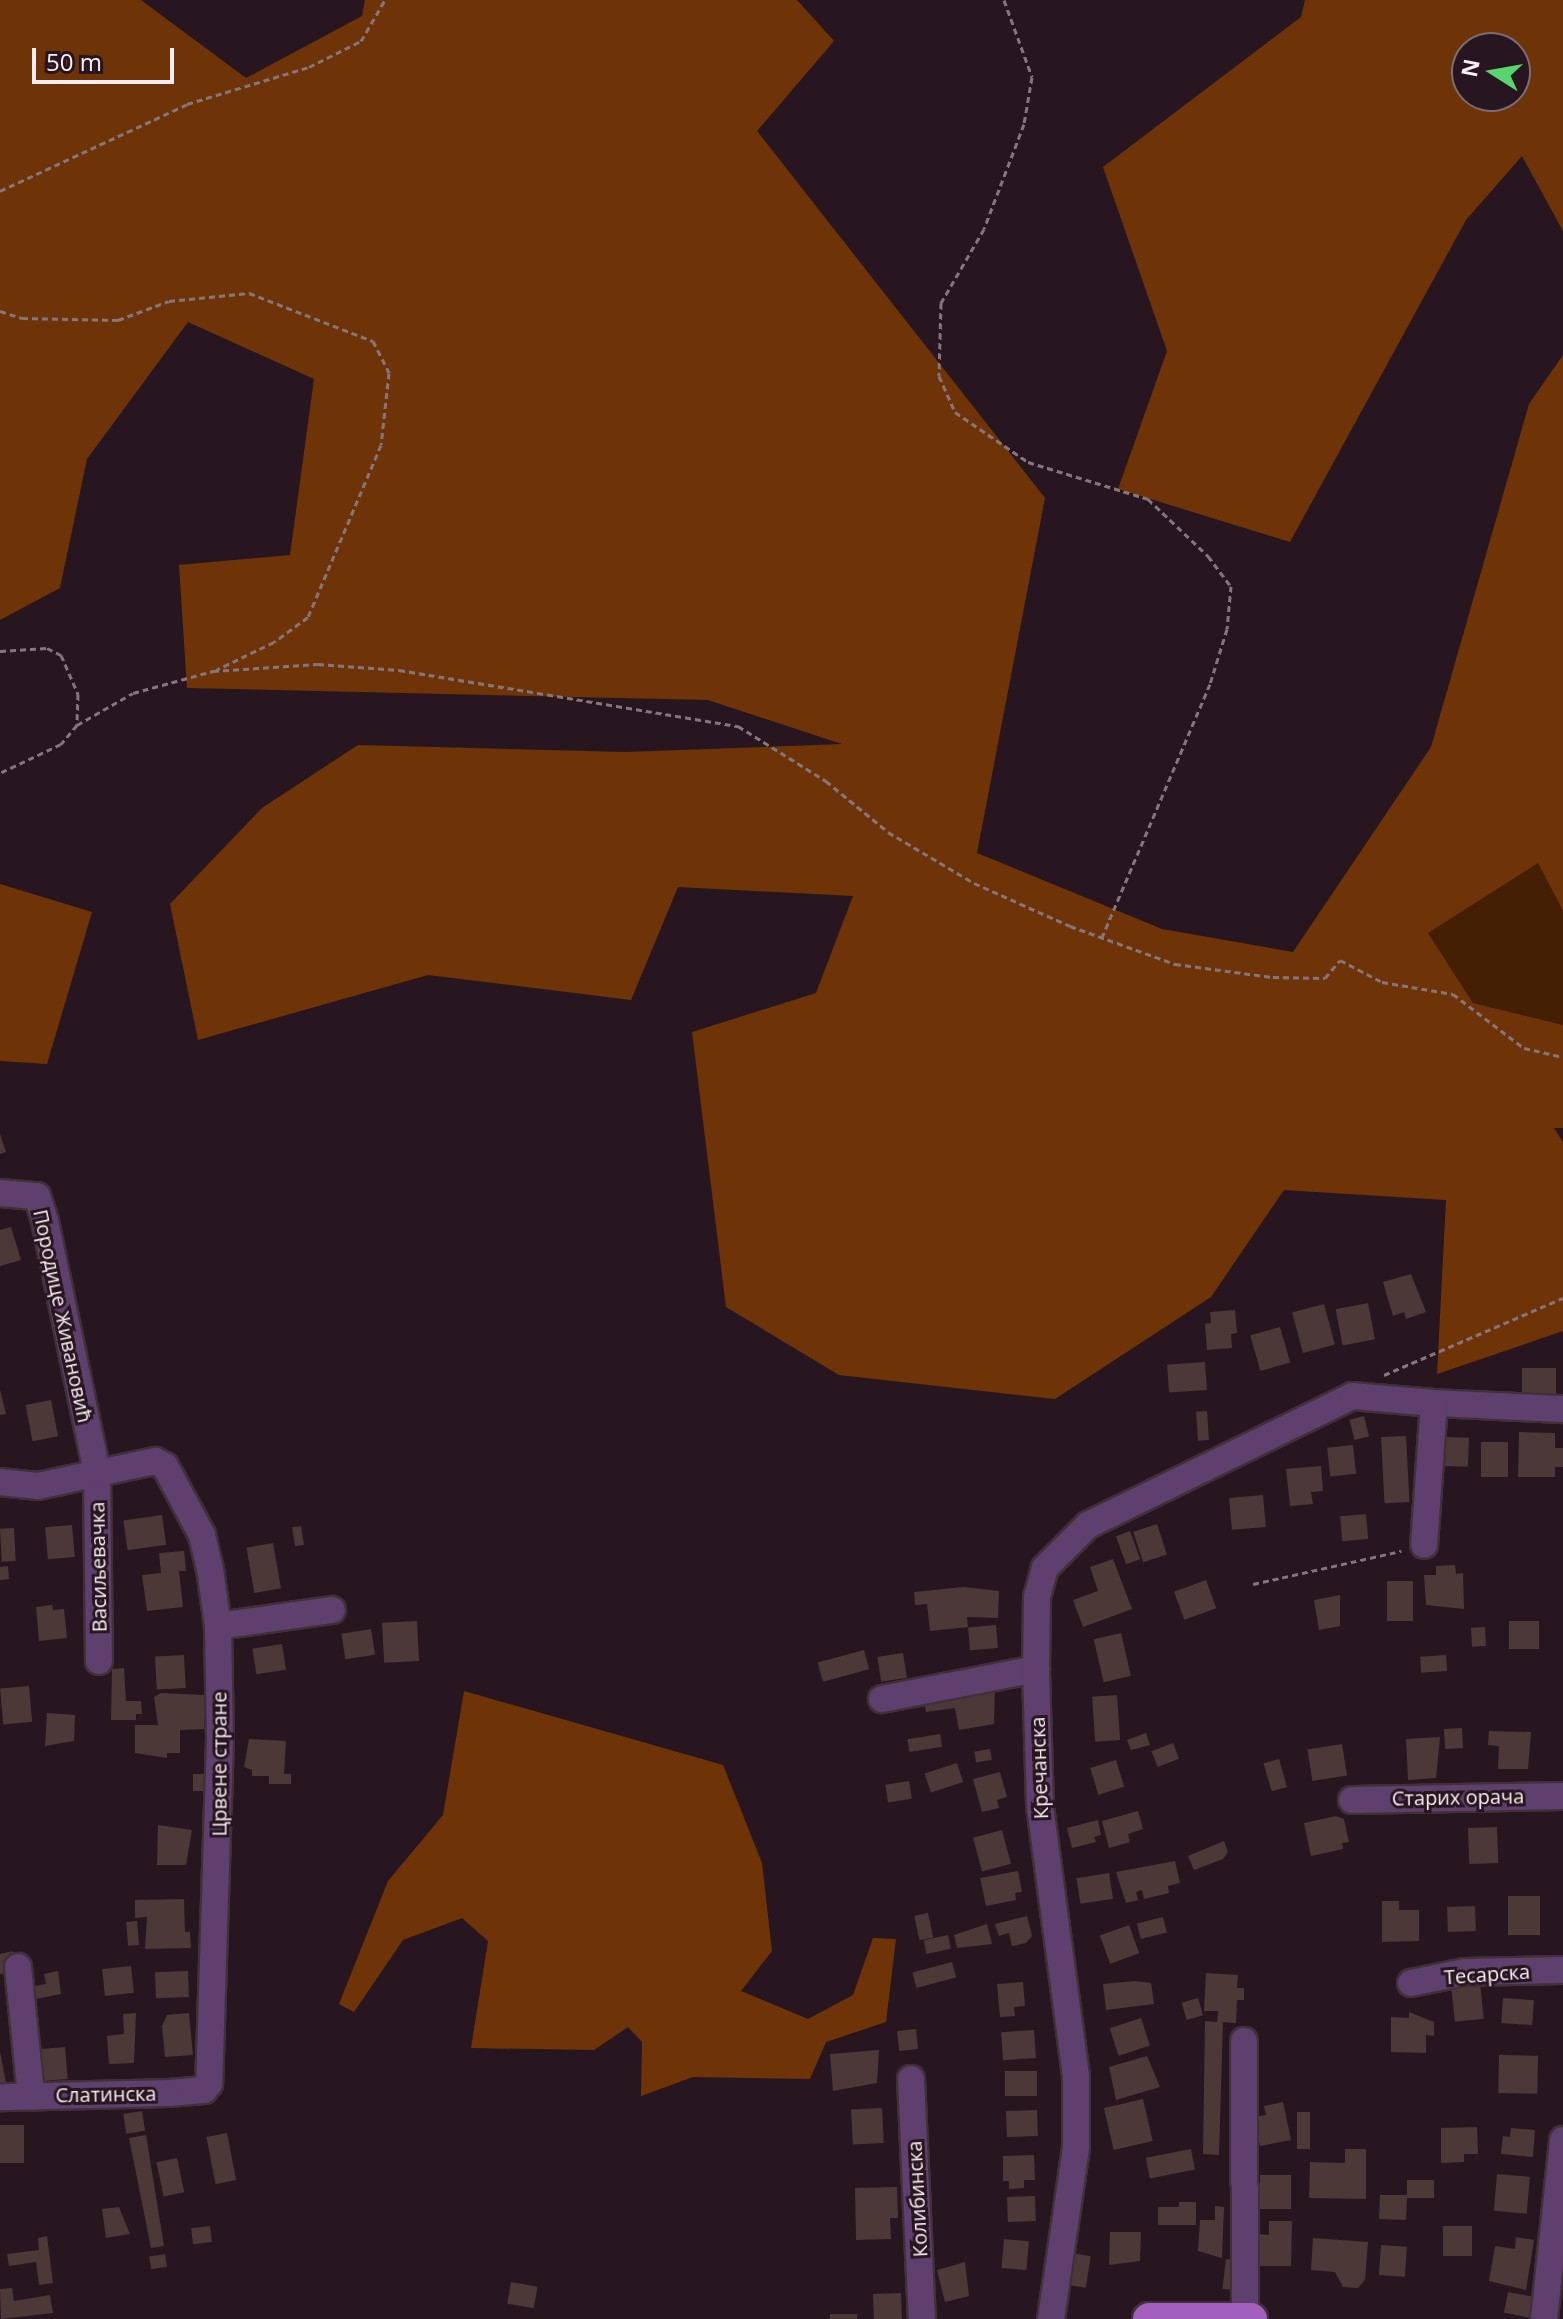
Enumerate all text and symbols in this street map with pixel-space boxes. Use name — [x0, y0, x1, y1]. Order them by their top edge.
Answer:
scale bar — [36, 32, 178, 82]
north arrow — [1451, 32, 1531, 112]
text: 50 m — [46, 45, 102, 78]
text: N — [1453, 56, 1486, 79]
street label: Породице Живановић — [29, 1207, 97, 1425]
street label: Васиљевачка — [85, 1502, 111, 1632]
street label: Црвене стране — [207, 1691, 231, 1837]
street label: Кречанска — [1025, 1716, 1053, 1820]
street label: Старих орача — [1392, 1784, 1524, 1810]
street label: Тесарска — [1443, 1959, 1531, 1989]
street label: Слатинска — [55, 2081, 157, 2107]
street label: Колибинска — [902, 2140, 932, 2258]

